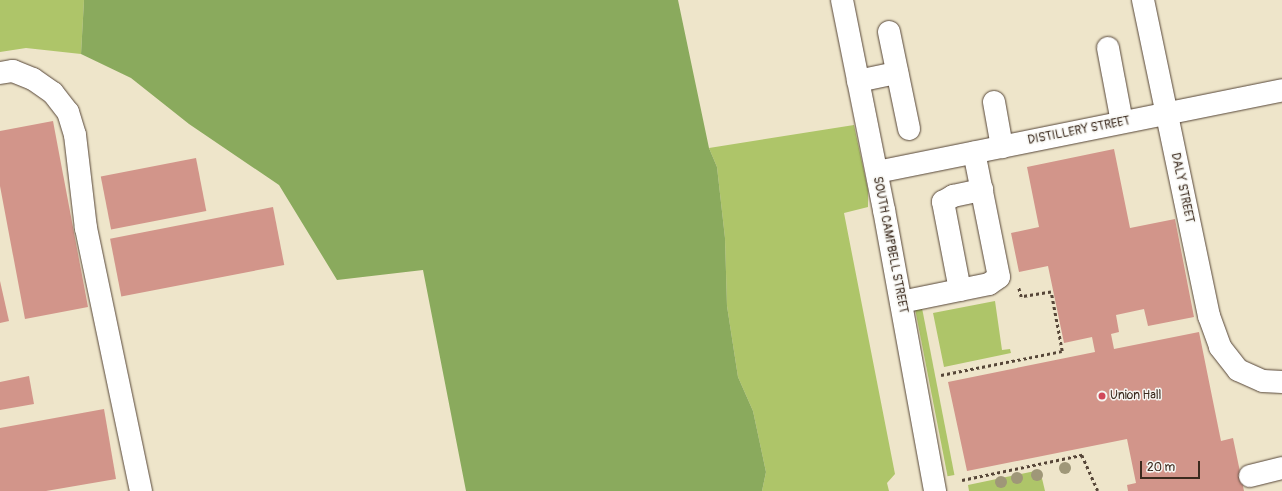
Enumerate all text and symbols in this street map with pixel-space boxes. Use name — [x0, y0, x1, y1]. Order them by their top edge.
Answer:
street label: DISTILLERY STREET — [1027, 114, 1131, 148]
street label: DALY STREET — [1168, 152, 1196, 224]
street label: SOUTH CAMPBELL STREET — [870, 176, 910, 314]
place label: Union Hall — [1110, 389, 1161, 403]
marker: Union Hall — [1097, 391, 1107, 401]
scale bar — [1142, 453, 1202, 479]
text: 20 m — [1147, 460, 1175, 475]

